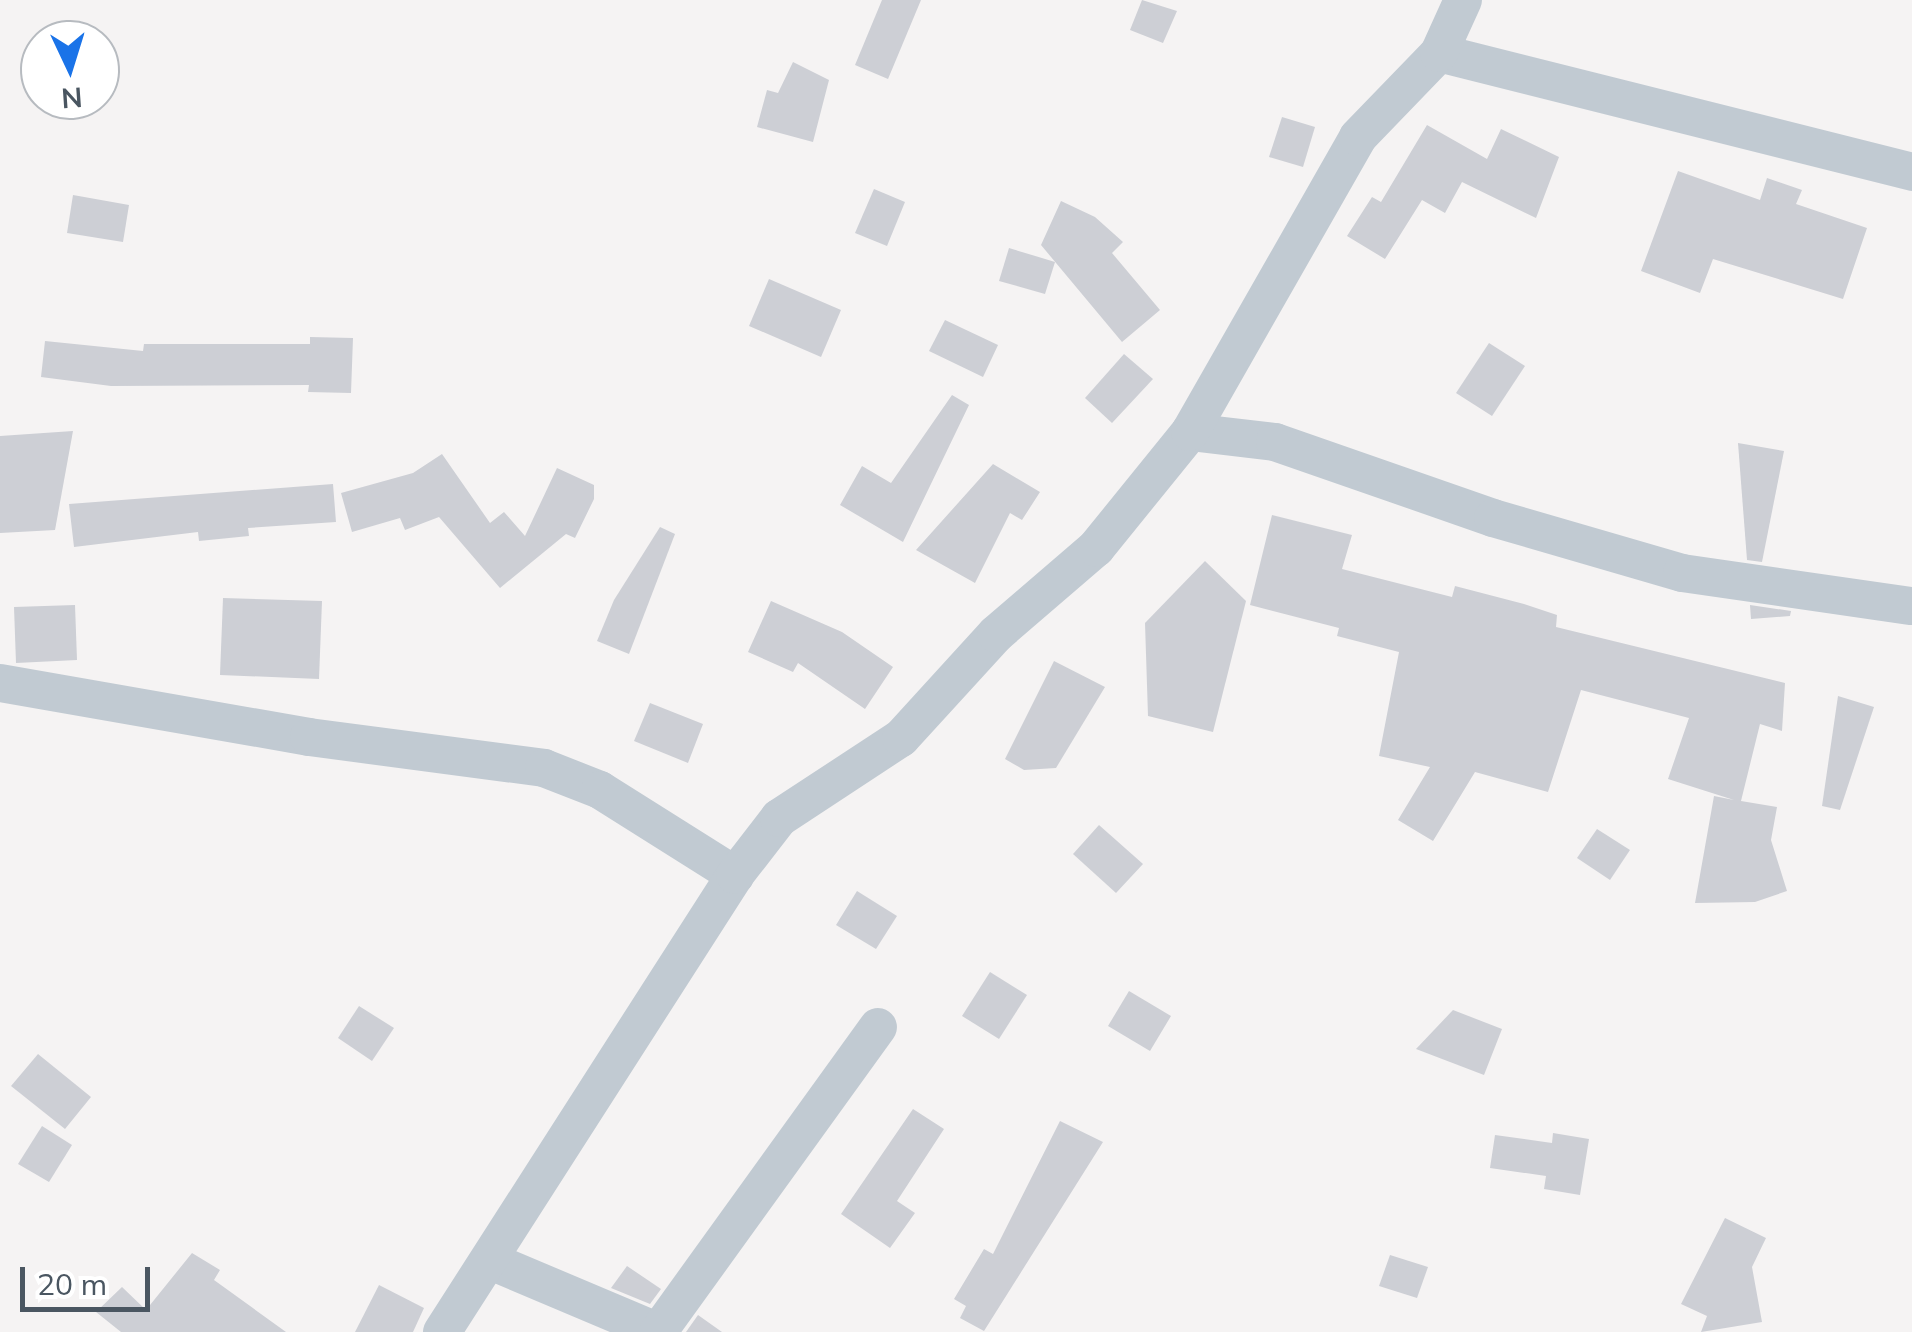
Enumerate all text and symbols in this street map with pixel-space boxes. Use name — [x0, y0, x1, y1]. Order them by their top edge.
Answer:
north arrow — [20, 20, 120, 120]
text: N — [60, 80, 84, 117]
scale bar — [25, 1247, 155, 1309]
text: 20 m — [37, 1265, 107, 1303]

